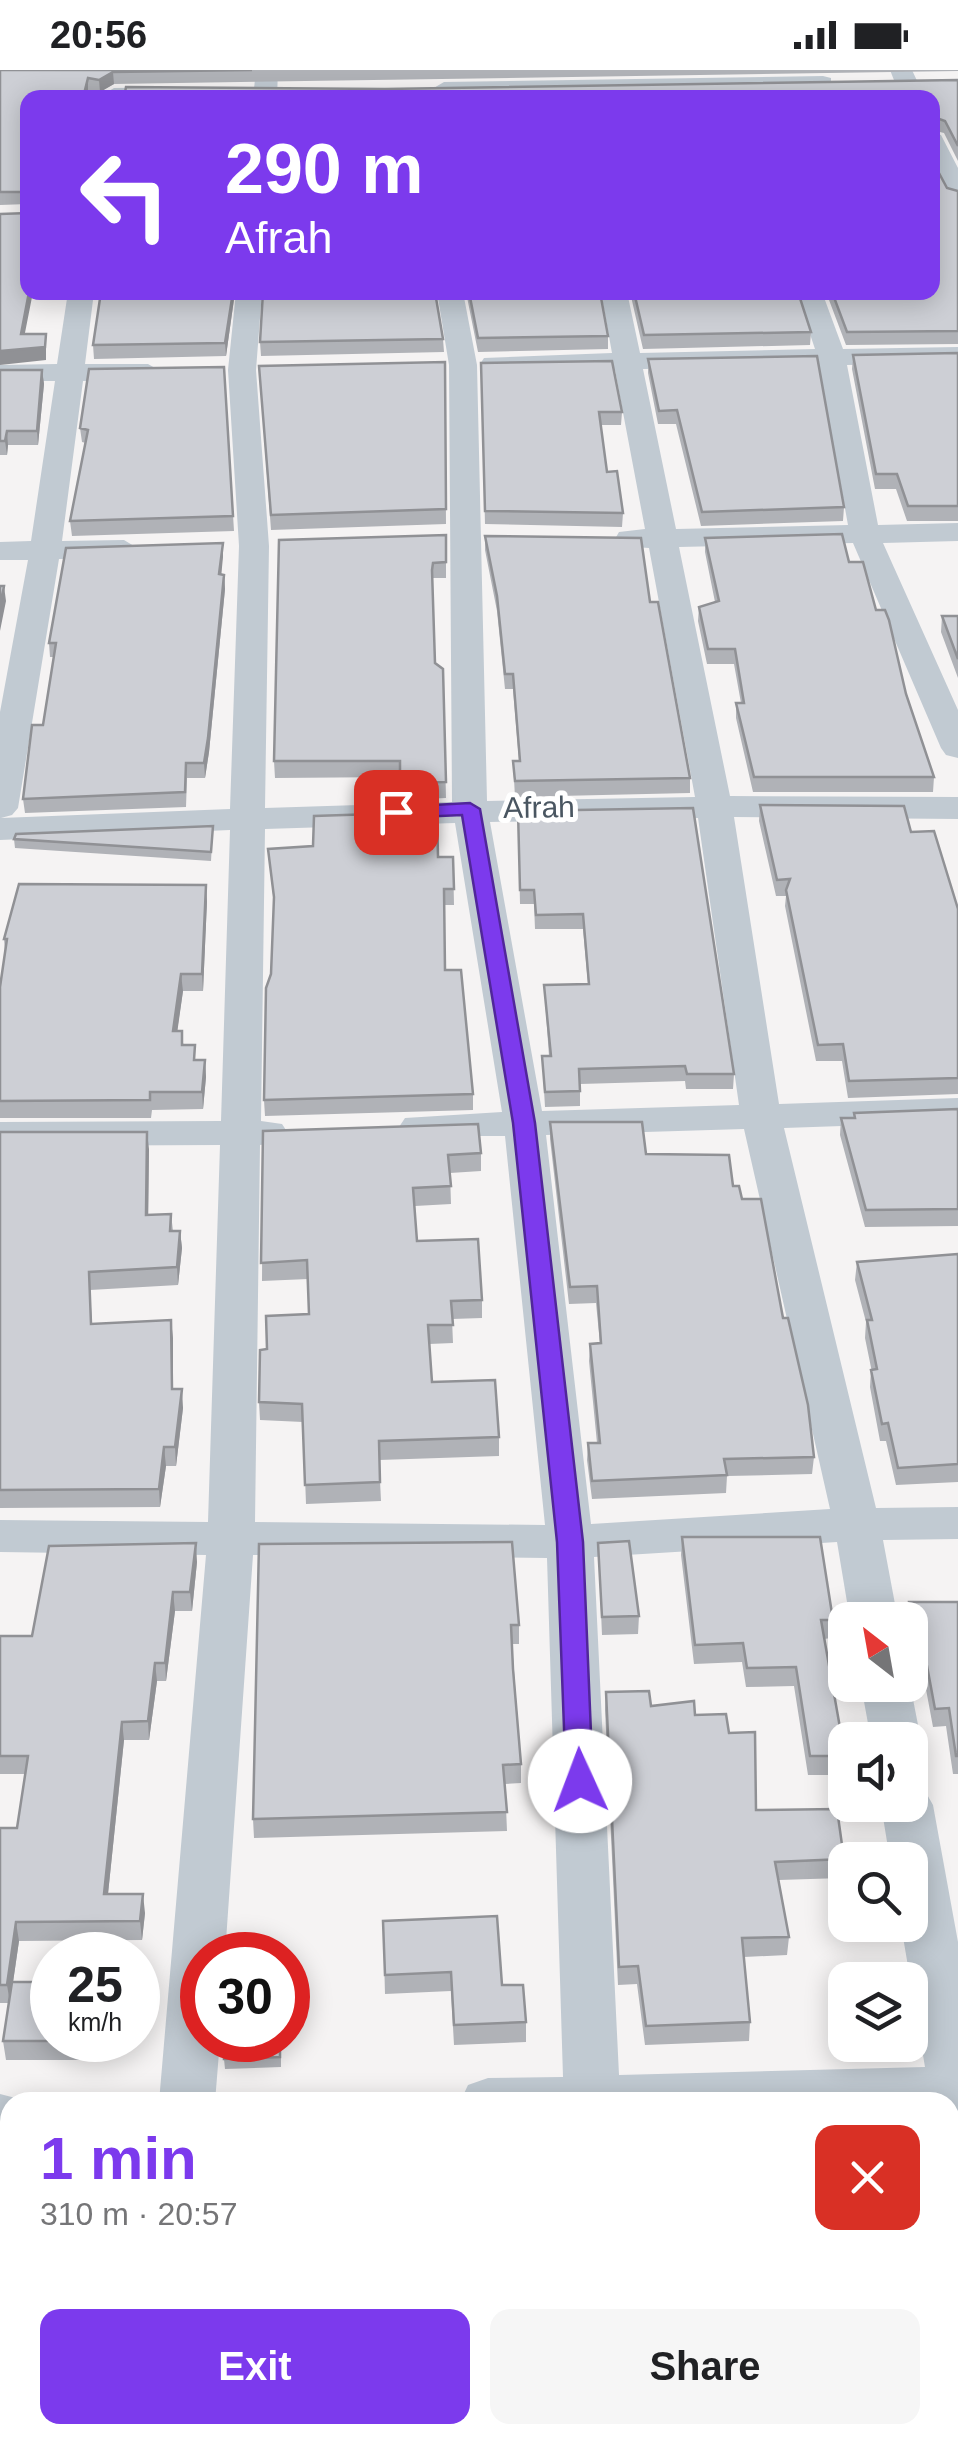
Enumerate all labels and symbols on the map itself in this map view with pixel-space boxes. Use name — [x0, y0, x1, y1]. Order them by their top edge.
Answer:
pin — [354, 770, 439, 855]
street label: Afrah — [503, 790, 575, 824]
north arrow — [828, 1602, 928, 1702]
position arrow — [528, 1729, 632, 1833]
speed limit sign: 30 — [180, 1932, 310, 2062]

